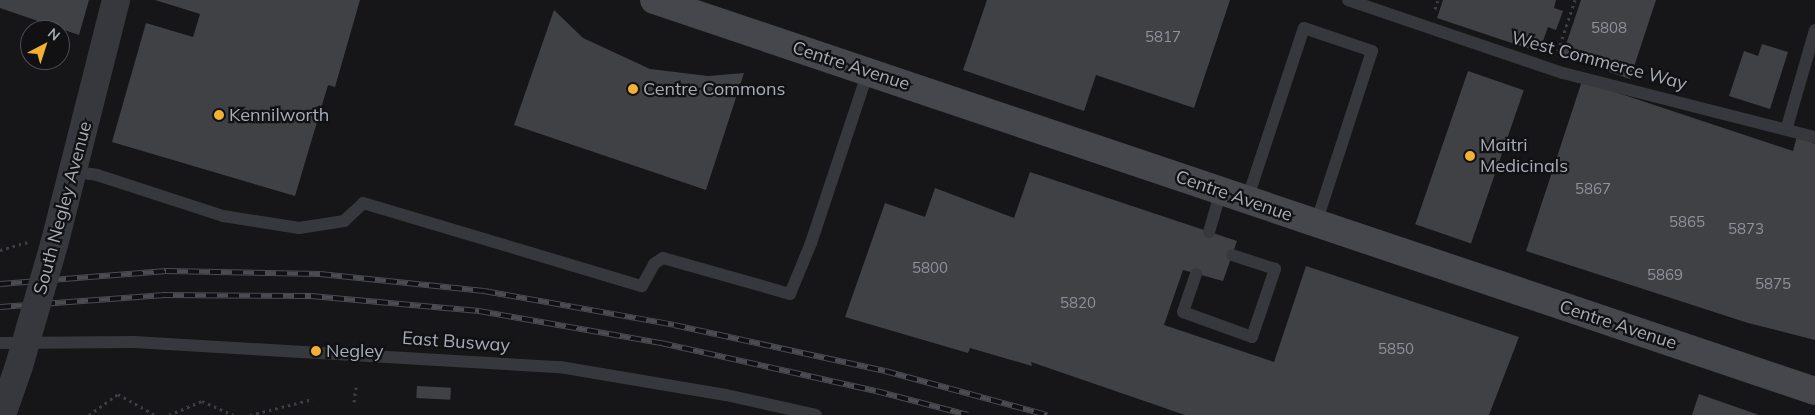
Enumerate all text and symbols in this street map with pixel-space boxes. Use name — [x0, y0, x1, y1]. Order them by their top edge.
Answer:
house number: 5808 — [1591, 19, 1627, 37]
north arrow — [20, 20, 70, 70]
text: N — [44, 24, 64, 45]
street label: West Commerce Way — [1509, 27, 1689, 95]
house number: 5817 — [1145, 28, 1181, 46]
street label: Centre Avenue — [790, 37, 912, 95]
place label: Centre Commons — [643, 78, 786, 100]
marker: Centre Commons — [627, 83, 639, 95]
place label: Kennilworth — [229, 104, 329, 126]
marker: Kennilworth — [213, 109, 225, 121]
street label: South Negley Avenue — [29, 119, 97, 297]
place label: Maitri Medicinals — [1480, 135, 1568, 178]
marker: Maitri Medicinals — [1464, 150, 1476, 162]
street label: Centre Avenue — [1173, 166, 1295, 226]
house number: 5867 — [1575, 180, 1611, 198]
house number: 5865 — [1669, 213, 1705, 231]
house number: 5873 — [1728, 220, 1764, 238]
house number: 5800 — [912, 259, 948, 277]
house number: 5869 — [1647, 266, 1683, 284]
house number: 5875 — [1755, 275, 1791, 293]
house number: 5820 — [1060, 294, 1096, 312]
street label: Centre Avenue — [1557, 296, 1679, 354]
street label: East Busway — [401, 327, 511, 357]
place label: Negley — [326, 340, 384, 362]
house number: 5850 — [1378, 340, 1414, 358]
marker: Negley — [310, 345, 322, 357]

